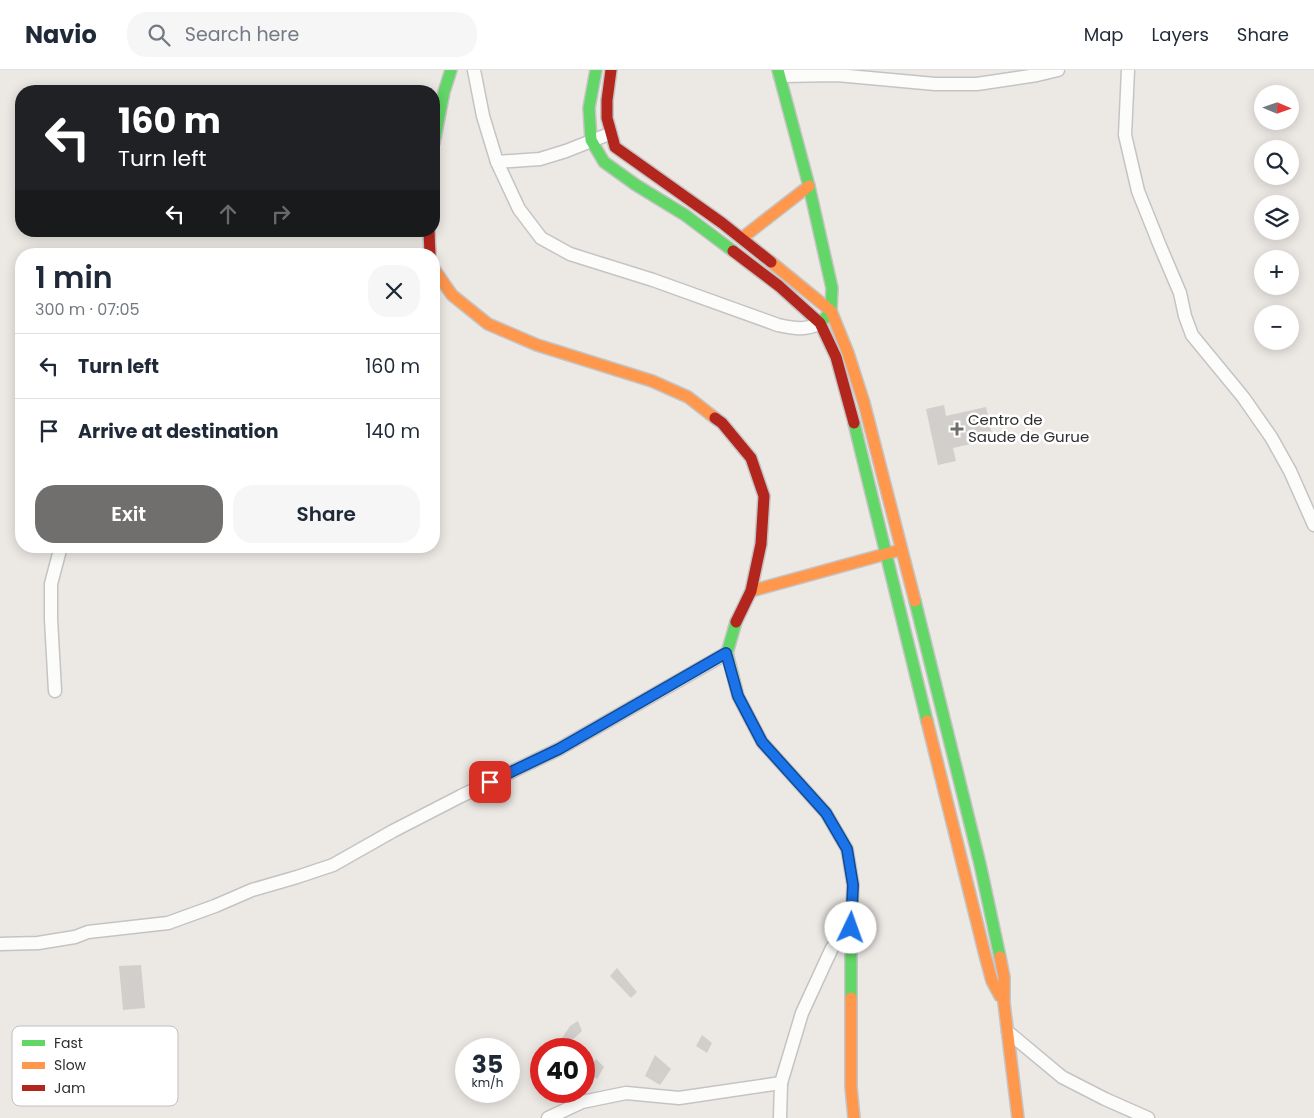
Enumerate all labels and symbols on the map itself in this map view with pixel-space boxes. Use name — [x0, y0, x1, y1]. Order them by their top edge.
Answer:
north arrow — [1254, 85, 1299, 130]
place label: Centro de Saude de Gurue — [968, 409, 1089, 447]
marker: Centro de Saude de Gurue — [950, 422, 964, 436]
pin — [469, 761, 511, 803]
position arrow — [824, 901, 876, 953]
legend — [12, 1026, 178, 1106]
text: Fast — [54, 1033, 83, 1053]
speed limit sign: 40 — [530, 1038, 595, 1103]
text: Slow — [54, 1055, 87, 1075]
text: Jam — [54, 1078, 85, 1098]

